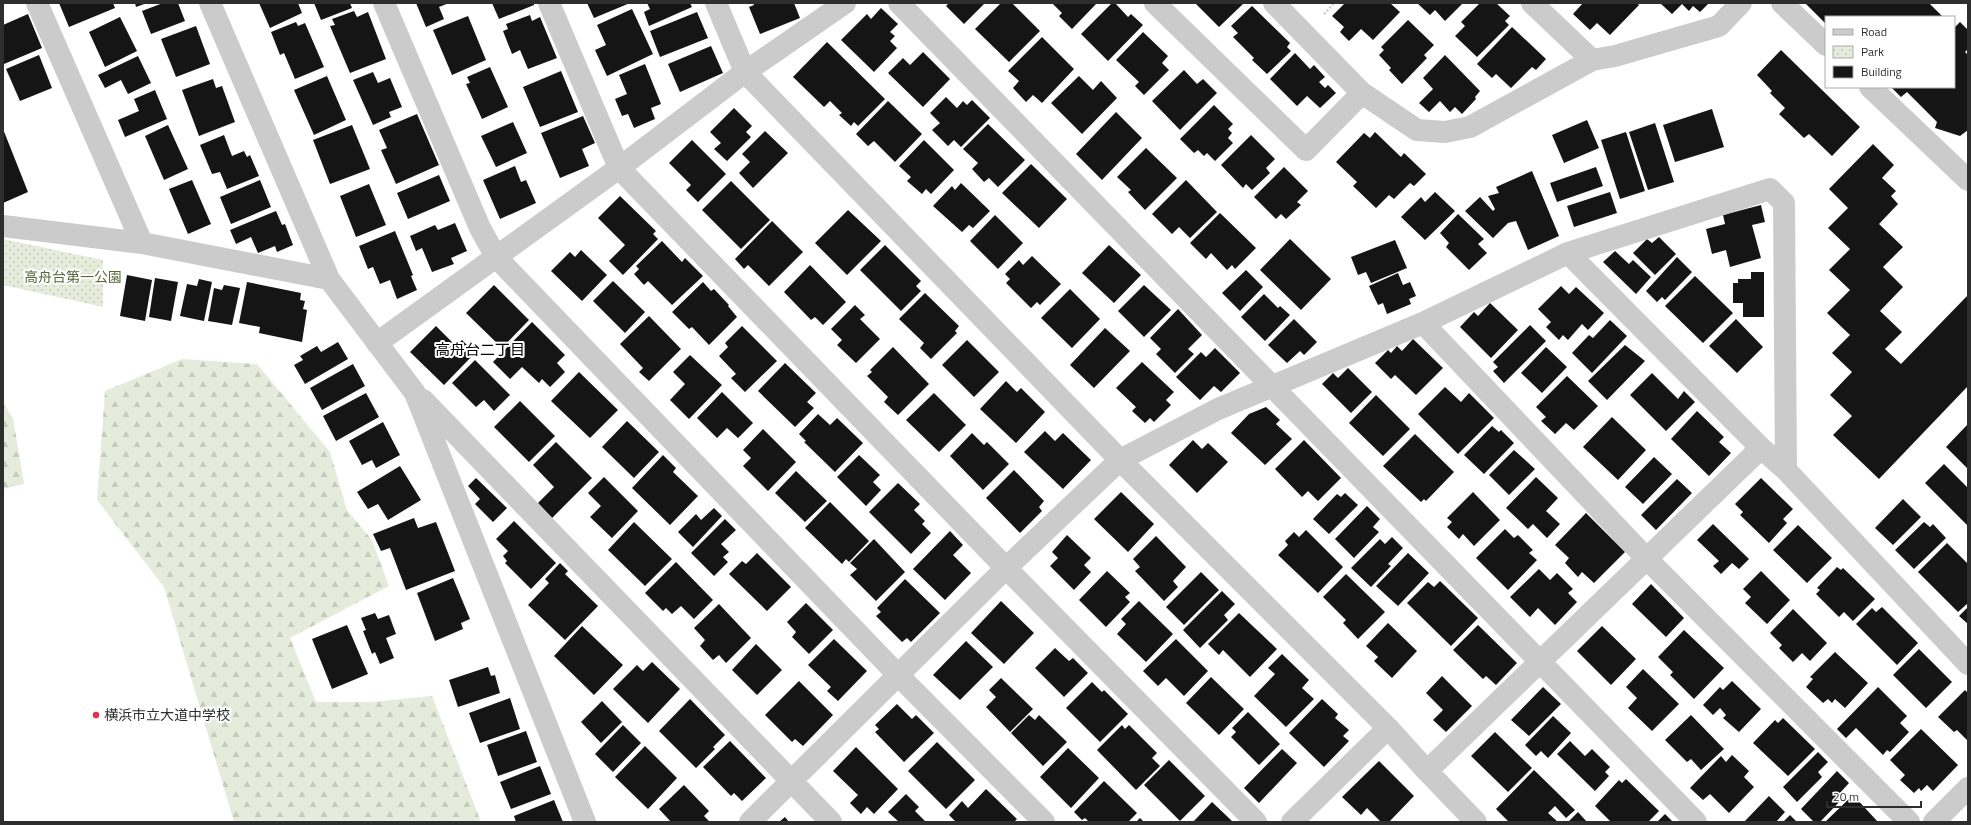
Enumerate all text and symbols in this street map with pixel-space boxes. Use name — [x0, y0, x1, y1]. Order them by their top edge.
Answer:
legend — [1825, 16, 1955, 88]
text: Road — [1861, 22, 1887, 41]
text: Park — [1861, 42, 1884, 61]
text: Building — [1861, 62, 1902, 81]
park label: 高舟台第一公園 — [24, 266, 122, 287]
district label: 高舟台二丁目 — [435, 338, 525, 361]
place label: 横浜市立大道中学校 — [104, 704, 230, 725]
marker: 横浜市立大道中学校 — [91, 710, 101, 720]
scale bar — [1827, 783, 1921, 809]
text: 20 m — [1833, 787, 1859, 806]

